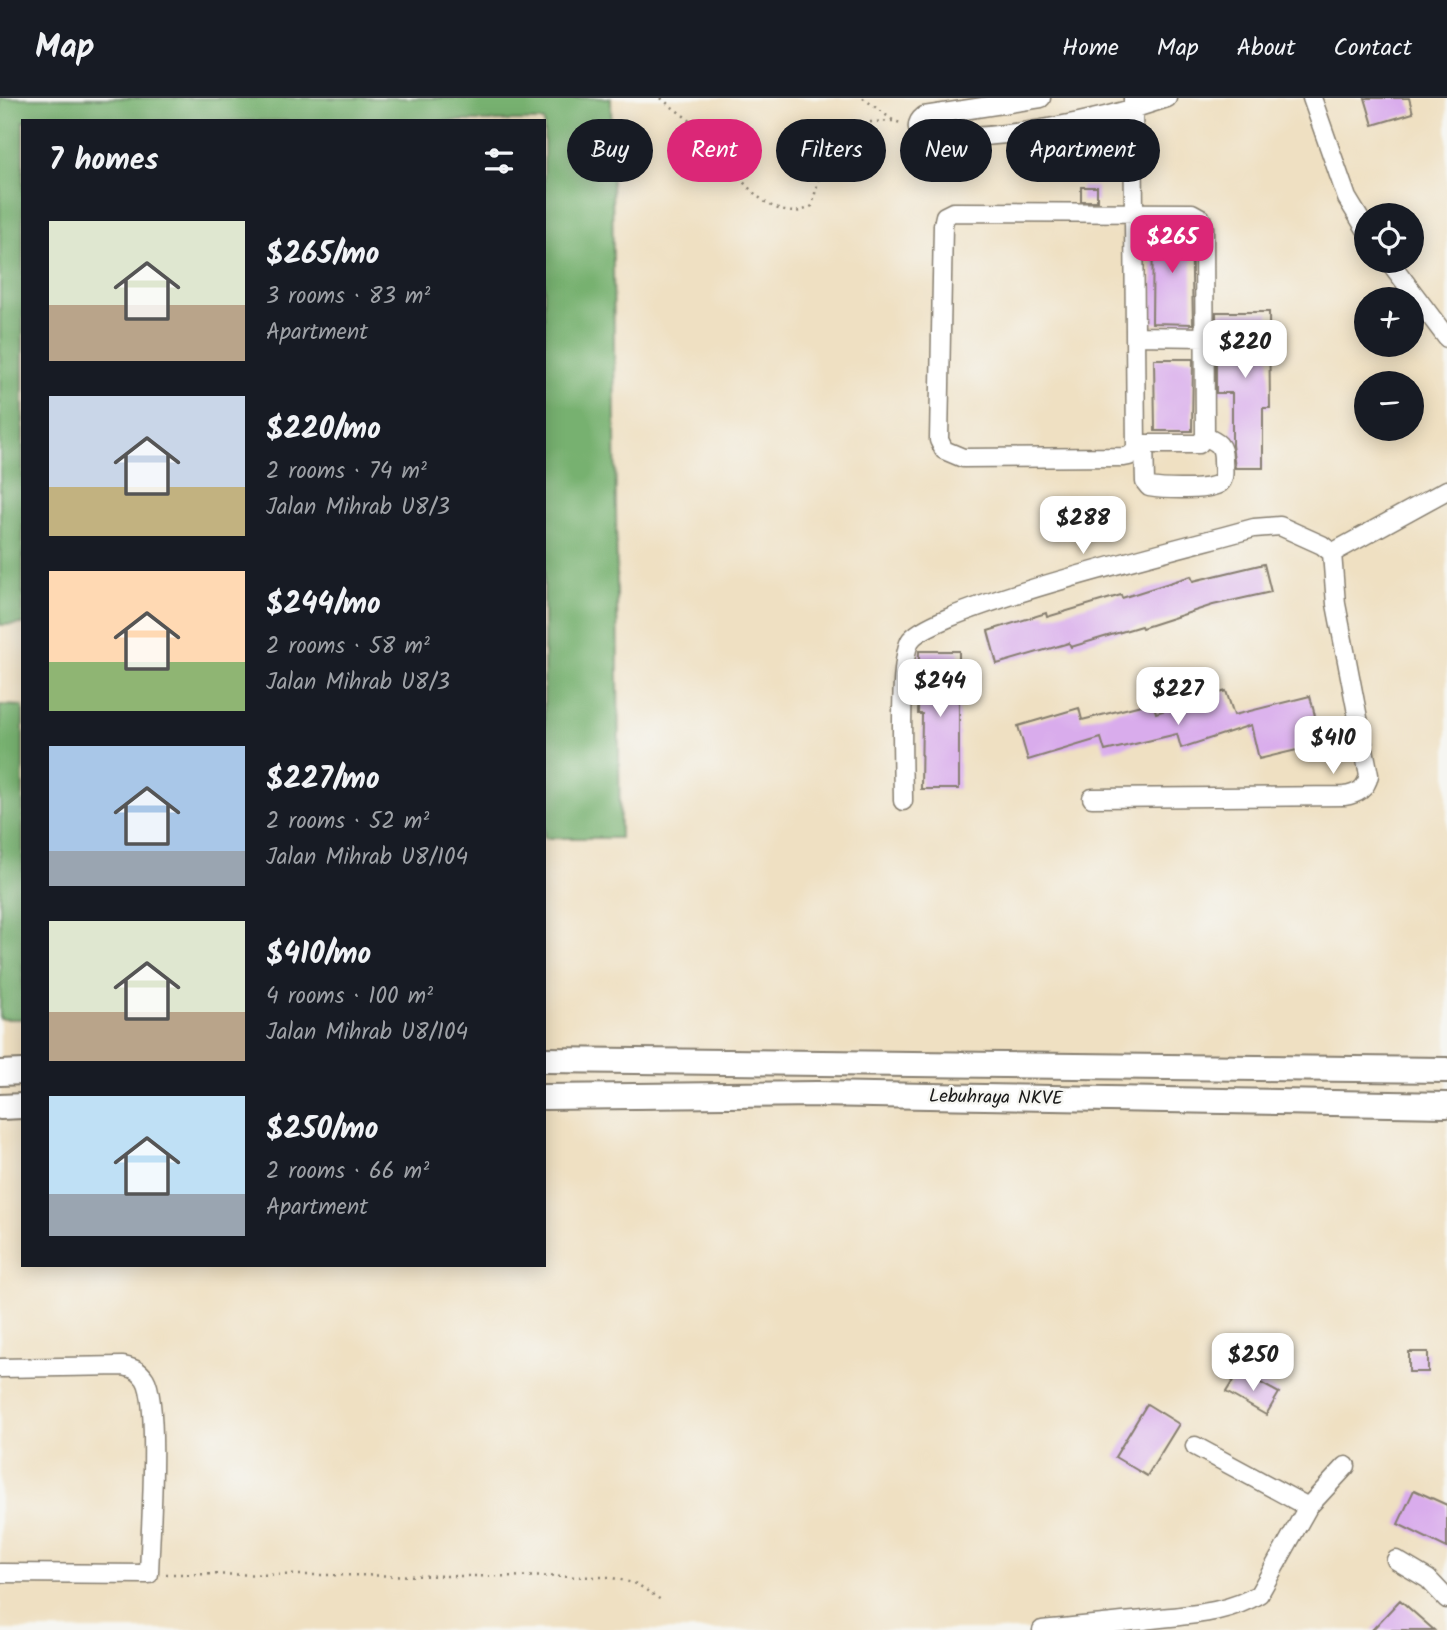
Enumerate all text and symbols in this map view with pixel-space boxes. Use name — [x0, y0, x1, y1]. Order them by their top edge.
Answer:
text: Map — [35, 22, 95, 75]
text: Home — [1062, 29, 1119, 68]
text: Map — [1157, 29, 1199, 68]
text: About — [1237, 29, 1295, 68]
text: Contact — [1333, 29, 1412, 68]
chip: Buy — [567, 119, 653, 182]
chip: Rent — [667, 119, 762, 182]
chip: Filters — [776, 119, 886, 182]
chip: New — [900, 119, 992, 182]
chip: Apartment — [1006, 119, 1160, 182]
text: 7 homes — [49, 137, 159, 185]
icon: filters — [480, 142, 518, 180]
map controls — [1354, 203, 1424, 441]
button: locate — [1354, 203, 1424, 273]
pin: $265 — [1131, 216, 1213, 275]
text: $265 — [1146, 220, 1198, 256]
text: $265/mo — [266, 231, 379, 279]
icon: home — [105, 249, 189, 333]
text: 3 rooms · 83 m² — [266, 279, 430, 315]
button: + — [1354, 287, 1424, 357]
text: Apartment — [266, 315, 368, 351]
pin: $220 — [1204, 320, 1286, 380]
text: $220 — [1219, 325, 1271, 361]
button: − — [1354, 371, 1424, 441]
text: $220/mo — [266, 406, 381, 454]
icon: home — [105, 424, 189, 508]
text: 2 rooms · 74 m² — [266, 454, 427, 490]
text: Jalan Mihrab U8/3 — [266, 490, 450, 526]
pin: $288 — [1042, 496, 1124, 556]
text: $288 — [1056, 501, 1110, 537]
text: $244/mo — [266, 581, 381, 629]
icon: home — [105, 599, 189, 683]
text: 2 rooms · 58 m² — [266, 629, 430, 665]
pin: $244 — [899, 660, 981, 719]
text: $244 — [914, 664, 966, 700]
text: Jalan Mihrab U8/3 — [266, 665, 450, 701]
pin: $227 — [1137, 668, 1219, 727]
text: $227 — [1152, 672, 1204, 708]
pin: $410 — [1292, 716, 1374, 776]
text: $410 — [1311, 721, 1355, 757]
text: $227/mo — [266, 756, 380, 804]
icon: home — [105, 774, 189, 858]
text: 2 rooms · 52 m² — [266, 804, 429, 840]
text: Jalan Mihrab U8/104 — [266, 840, 468, 876]
text: $410/mo — [266, 931, 371, 979]
icon: home — [105, 949, 189, 1033]
text: 4 rooms · 100 m² — [266, 979, 433, 1015]
text: Jalan Mihrab U8/104 — [266, 1015, 468, 1051]
street label: Lebuhraya NKVE — [929, 1082, 1064, 1114]
text: $250/mo — [266, 1106, 379, 1154]
icon: home — [105, 1124, 189, 1208]
text: 2 rooms · 66 m² — [266, 1154, 429, 1190]
text: Apartment — [266, 1190, 368, 1226]
pin: $250 — [1212, 1334, 1294, 1393]
text: $250 — [1228, 1338, 1278, 1374]

